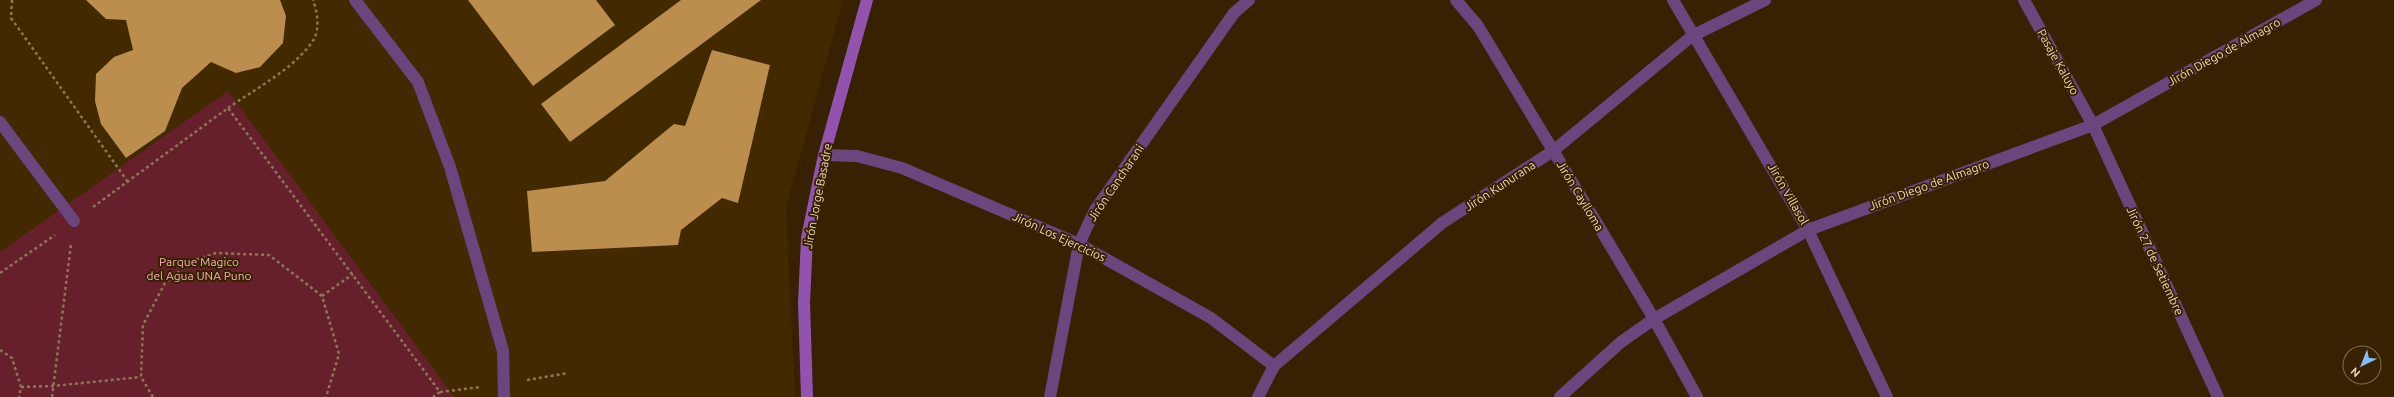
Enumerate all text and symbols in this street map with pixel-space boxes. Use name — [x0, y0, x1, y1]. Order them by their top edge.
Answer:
street label: Jirón Diego de Almagro — [2165, 15, 2282, 88]
street label: Pasaje Kaluyo — [2035, 27, 2082, 97]
street label: Jirón Jorge Basadre — [801, 142, 834, 250]
street label: Jirón Cancharani — [1085, 142, 1146, 223]
street label: Jirón Diego de Almagro — [1867, 157, 1991, 212]
street label: Jirón Kunurana — [1462, 158, 1537, 213]
street label: Jirón Caylloma — [1554, 158, 1606, 233]
street label: Jirón Villasol — [1766, 161, 1811, 227]
street label: Jirón 27 de Setiembre — [2125, 204, 2186, 317]
street label: Jirón Los Ejercicios — [1011, 209, 1108, 264]
park label: Parque Magico del Agua UNA Puno — [146, 255, 252, 282]
north arrow — [2342, 345, 2382, 385]
text: N — [2348, 365, 2362, 380]

